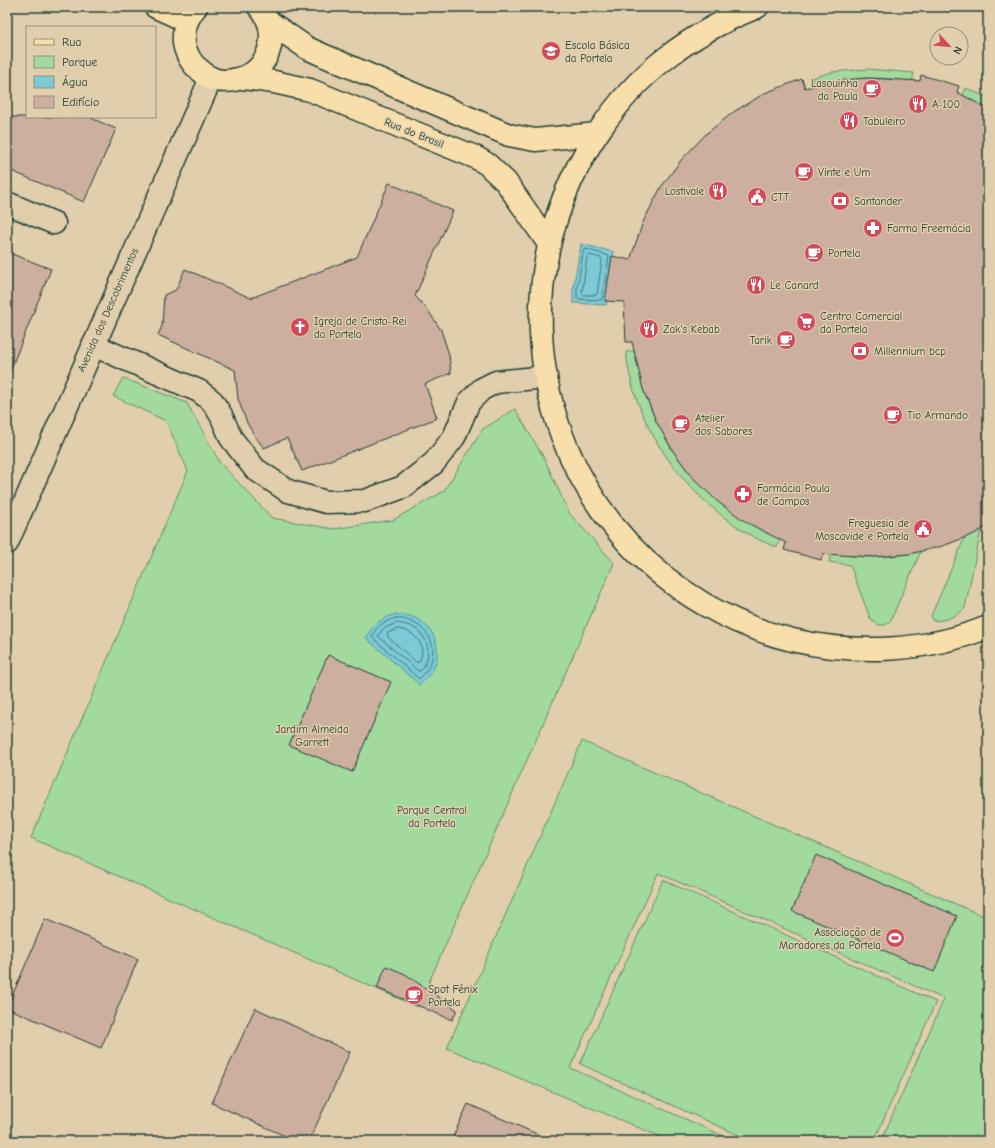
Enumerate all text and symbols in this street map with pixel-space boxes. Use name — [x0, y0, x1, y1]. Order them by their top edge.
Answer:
legend — [26, 26, 156, 118]
north arrow — [929, 26, 969, 66]
text: Rua — [62, 35, 81, 49]
place label: Escola Básica da Portela — [565, 39, 630, 65]
school or university icon: Escola Básica da Portela — [540, 40, 562, 62]
text: N — [950, 44, 965, 56]
text: Parque — [62, 55, 97, 69]
text: Água — [62, 75, 88, 89]
place label: Lasouinha da Paula — [811, 77, 858, 103]
cafe icon: Lasouinha da Paula — [861, 78, 883, 100]
restaurant icon: A-100 — [907, 93, 929, 115]
text: Edifício — [62, 95, 99, 109]
place label: A-100 — [932, 98, 960, 111]
restaurant icon: Tabuleiro — [838, 110, 860, 132]
street label: Rua do Brasil — [382, 115, 446, 151]
place label: Tabuleiro — [863, 115, 905, 128]
cafe icon: Vinte e Um — [793, 161, 815, 183]
place label: Vinte e Um — [818, 166, 870, 179]
restaurant icon: Lostivale — [707, 180, 729, 202]
place label: Lostivale — [665, 185, 704, 198]
public building icon: CTT — [746, 186, 768, 208]
bank icon: Santander — [829, 190, 851, 212]
place label: CTT — [771, 191, 790, 204]
place label: Santander — [854, 195, 903, 208]
pharmacy icon: Farma Freemácia — [862, 217, 884, 239]
place label: Farma Freemácia — [887, 222, 971, 235]
cafe icon: Portela — [803, 242, 825, 264]
street label: Avenida dos Descobrimentos — [75, 246, 141, 374]
place label: Portela — [828, 247, 860, 260]
restaurant icon: Le Canard — [745, 274, 767, 296]
place label: Le Canard — [770, 279, 819, 292]
place label: Centro Comercial da Portela — [820, 310, 902, 336]
supermarket icon: Centro Comercial da Portela — [795, 311, 817, 333]
place label: Igreja de Cristo-Rei da Portela — [314, 315, 406, 341]
church icon: Igreja de Cristo-Rei da Portela — [289, 316, 311, 338]
restaurant icon: Zak's Kebab — [638, 318, 660, 340]
place label: Zak's Kebab — [663, 323, 720, 336]
cafe icon: Tarik — [775, 329, 797, 351]
place label: Tarik — [749, 334, 773, 347]
bank icon: Millennium bcp — [849, 340, 871, 362]
place label: Millennium bcp — [874, 345, 946, 358]
cafe icon: Tio Armando — [882, 404, 904, 426]
place label: Tio Armando — [907, 409, 968, 422]
place label: Atelier dos Sabores — [695, 412, 753, 438]
cafe icon: Atelier dos Sabores — [670, 413, 692, 435]
place label: Farmácia Paula de Campos — [757, 482, 830, 508]
pharmacy icon: Farmácia Paula de Campos — [732, 483, 754, 505]
place label: Freguesia de Moscavide e Portela — [815, 517, 909, 543]
public building icon: Freguesia de Moscavide e Portela — [912, 518, 934, 540]
park label: Jardim Almeida Garrett — [275, 723, 349, 749]
park label: Parque Central da Portela — [397, 804, 467, 830]
place label: Associação de Moradores da Portela — [779, 926, 881, 952]
sports icon: Associação de Moradores da Portela — [884, 927, 906, 949]
place label: Spot Fénix Portela — [428, 983, 478, 1009]
cafe icon: Spot Fénix Portela — [403, 984, 425, 1006]

